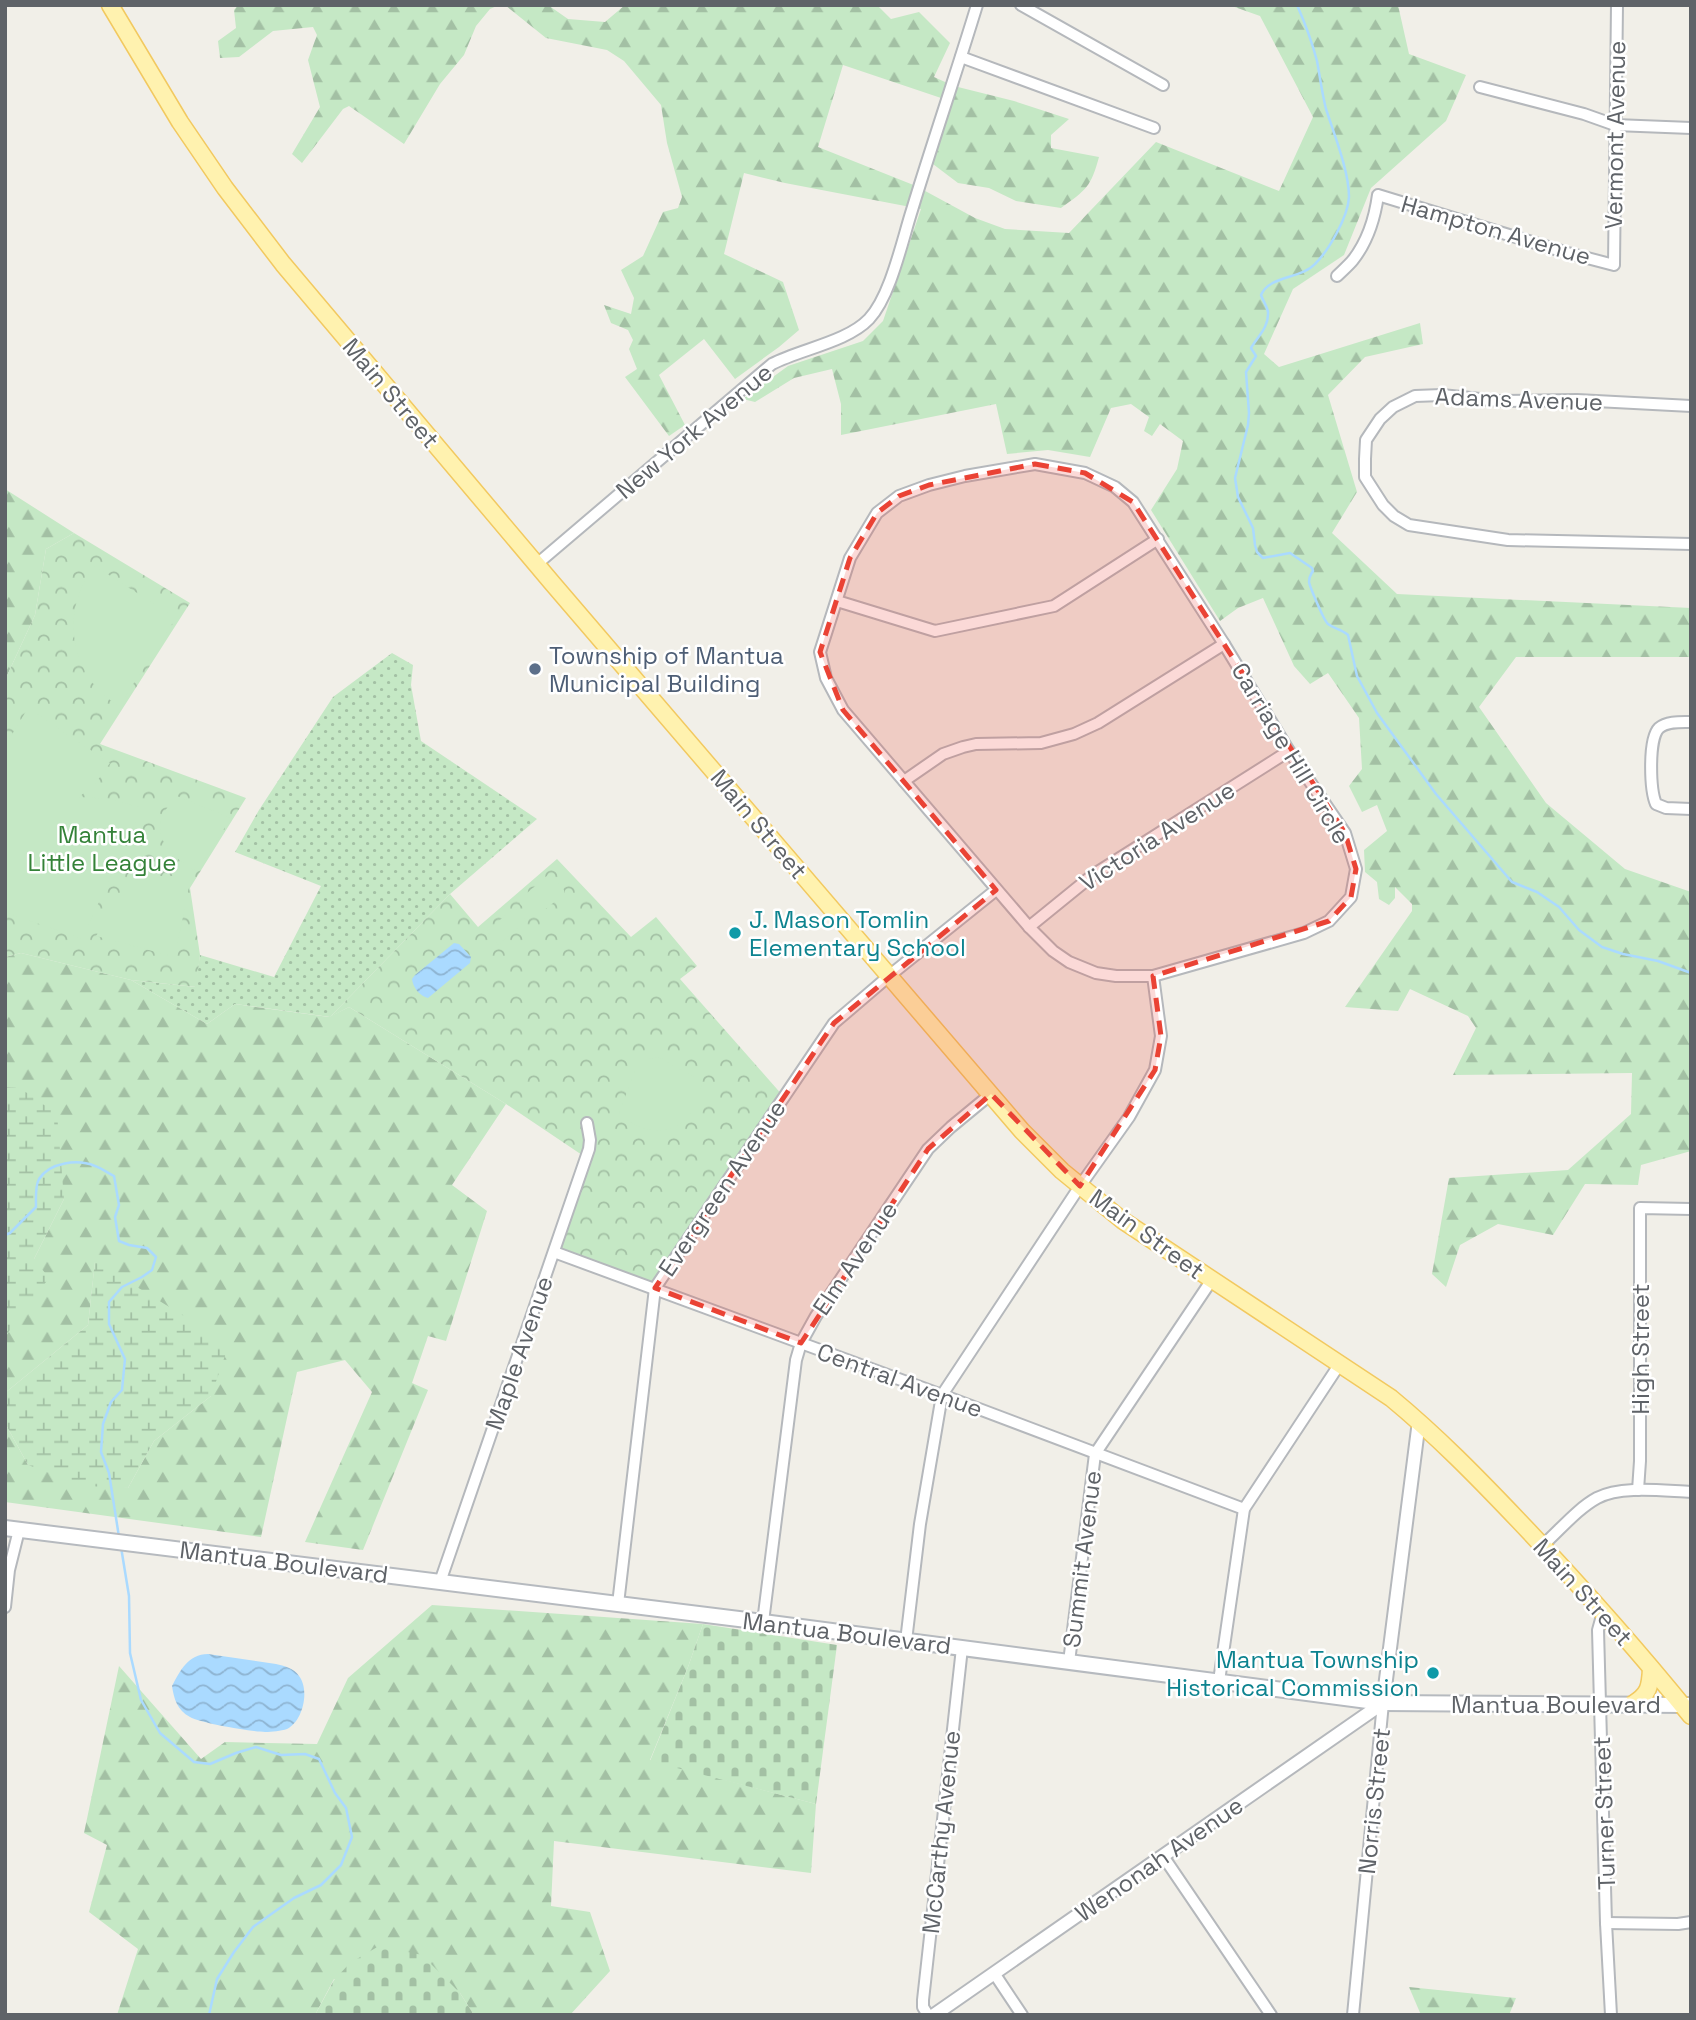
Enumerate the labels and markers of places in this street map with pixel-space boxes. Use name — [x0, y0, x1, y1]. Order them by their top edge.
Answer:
place label: Township of Mantua Municipal Building — [549, 640, 784, 699]
marker: Township of Mantua Municipal Building — [527, 661, 543, 677]
place label: J. Mason Tomlin Elementary School — [749, 904, 966, 963]
marker: J. Mason Tomlin Elementary School — [727, 925, 743, 941]
place label: Mantua Township Historical Commission — [1166, 1644, 1419, 1703]
marker: Mantua Township Historical Commission — [1425, 1665, 1441, 1681]

